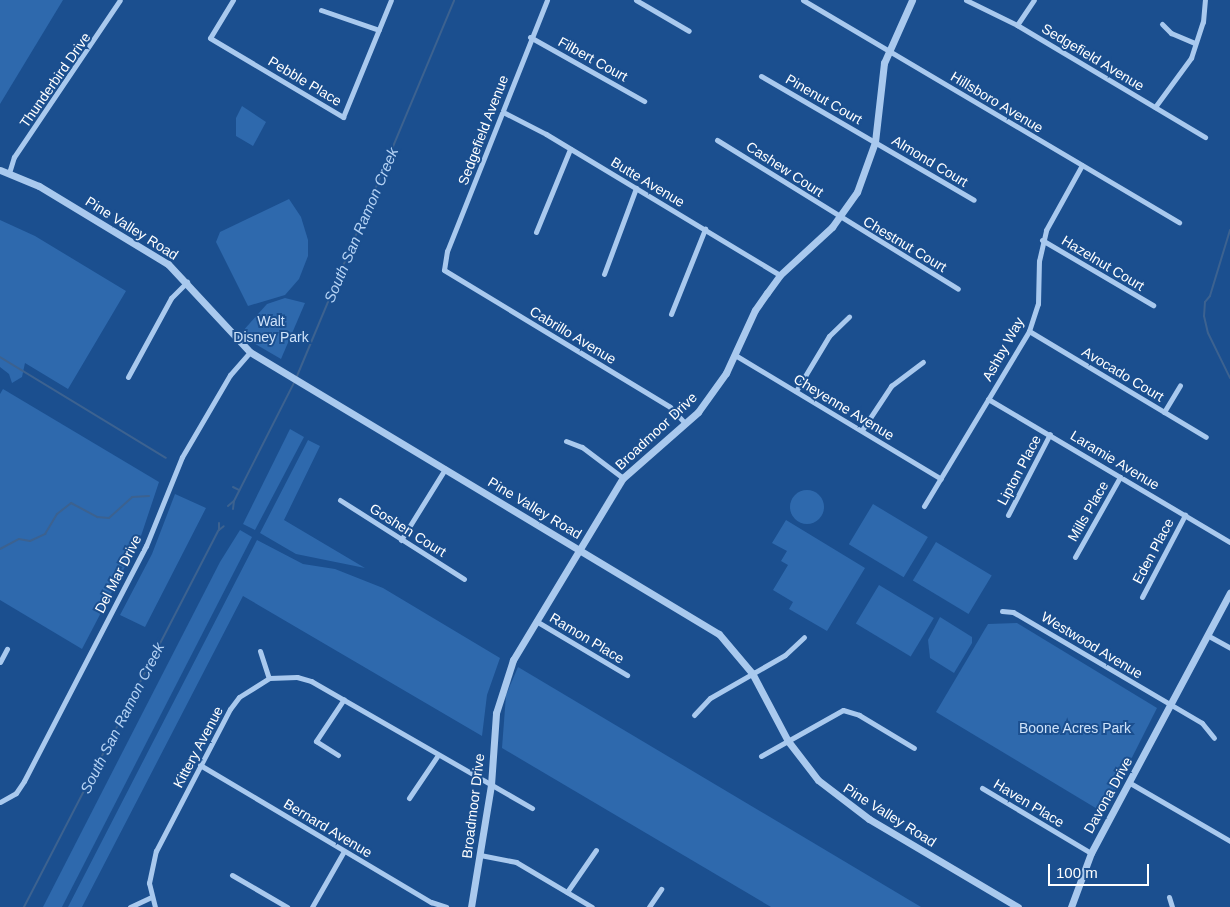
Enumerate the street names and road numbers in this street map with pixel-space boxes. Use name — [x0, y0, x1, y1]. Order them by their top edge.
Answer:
street label: Sedgefield Avenue — [1038, 20, 1148, 94]
street label: Thunderbird Drive — [16, 29, 94, 131]
street label: Filbert Court — [555, 33, 631, 85]
street label: Pebble Place — [265, 53, 345, 109]
street label: Hillsboro Avenue — [947, 68, 1047, 136]
street label: Pinenut Court — [783, 70, 865, 128]
street label: Sedgefield Avenue — [454, 72, 512, 188]
street label: Almond Court — [889, 132, 971, 190]
street label: Cashew Court — [743, 138, 827, 200]
street label: Butte Avenue — [608, 153, 688, 211]
street label: Pine Valley Road — [82, 193, 182, 263]
street label: Chestnut Court — [860, 213, 950, 275]
street label: Hazelnut Court — [1059, 232, 1147, 294]
street label: Cabrillo Avenue — [526, 302, 620, 368]
street label: Ashby Way — [979, 314, 1027, 384]
street label: Avocado Court — [1079, 343, 1167, 405]
street label: Cheyenne Avenue — [790, 370, 898, 444]
street label: Broadmoor Drive — [612, 389, 700, 473]
street label: Laramie Avenue — [1067, 427, 1163, 493]
street label: Lipton Place — [993, 432, 1045, 508]
street label: Pine Valley Road — [485, 473, 585, 543]
street label: Mills Place — [1064, 478, 1112, 544]
street label: Goshen Court — [367, 500, 449, 560]
street label: Eden Place — [1129, 515, 1177, 587]
street label: Del Mar Drive — [91, 532, 145, 616]
street label: Westwood Avenue — [1038, 608, 1146, 682]
street label: Ramon Place — [547, 609, 627, 667]
street label: Kittery Avenue — [169, 703, 227, 791]
street label: Broadmoor Drive — [458, 752, 488, 860]
street label: Davona Drive — [1080, 754, 1136, 836]
street label: Haven Place — [991, 775, 1067, 831]
street label: Pine Valley Road — [840, 780, 940, 850]
street label: Bernard Avenue — [280, 795, 376, 861]

